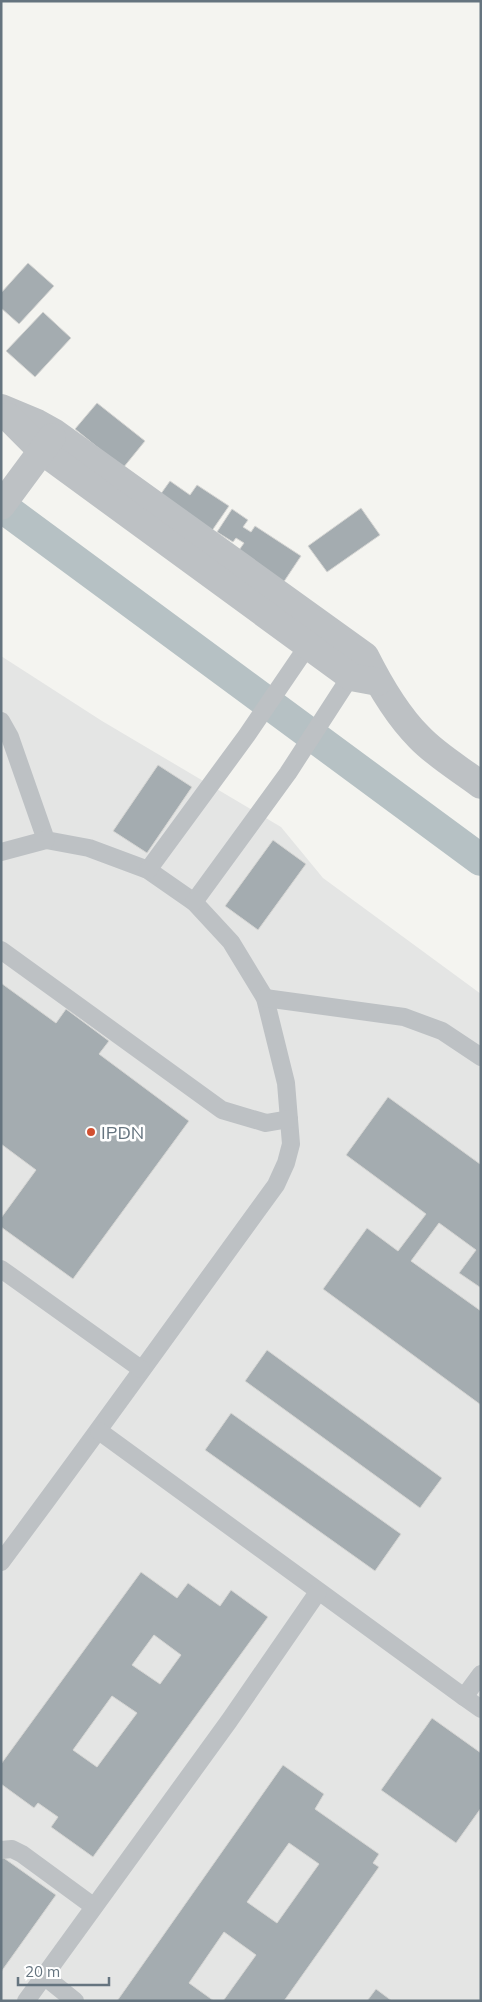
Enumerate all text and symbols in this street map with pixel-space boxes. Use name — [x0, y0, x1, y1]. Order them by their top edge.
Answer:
place label: IPDN — [101, 1121, 144, 1144]
marker: IPDN — [85, 1126, 97, 1138]
scale bar — [18, 1954, 109, 1986]
text: 20 m — [25, 1962, 60, 1981]

